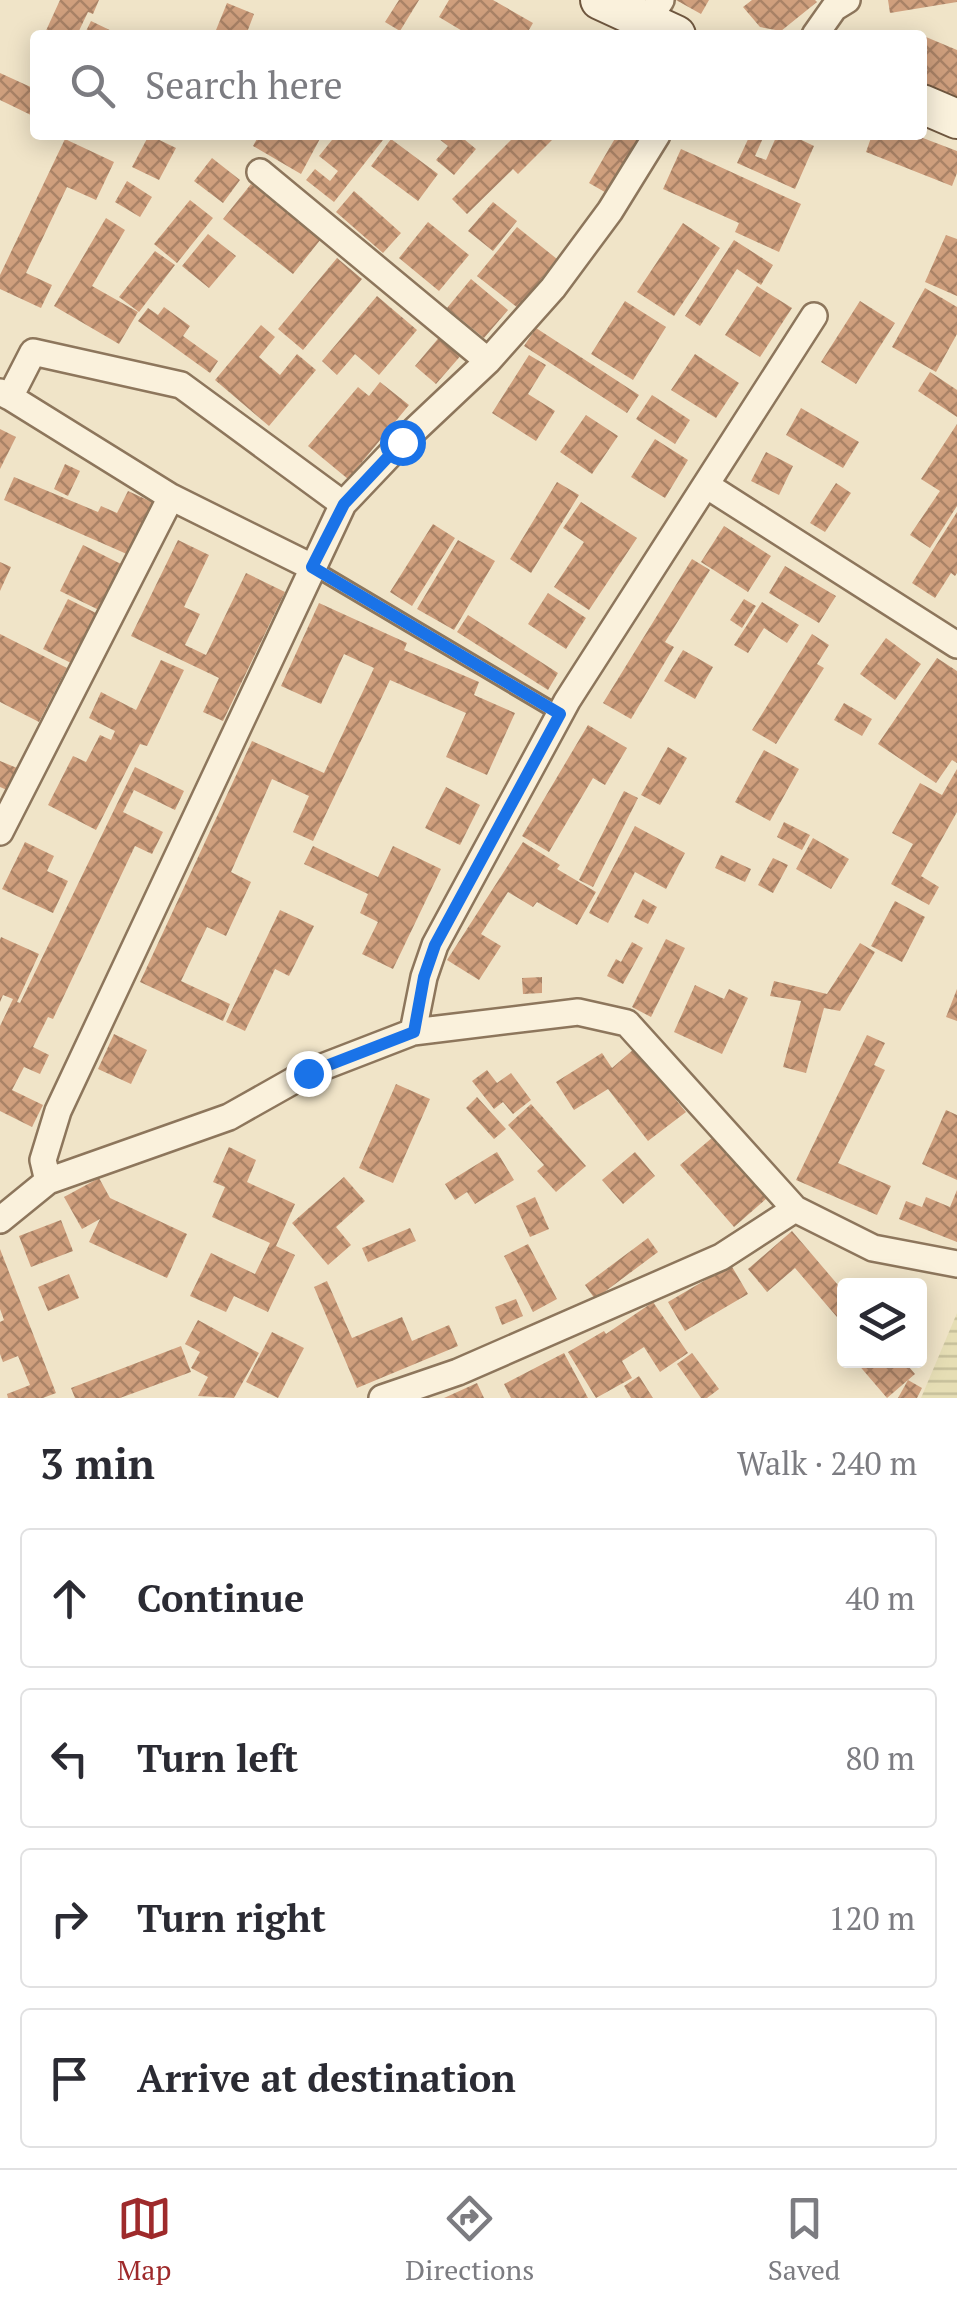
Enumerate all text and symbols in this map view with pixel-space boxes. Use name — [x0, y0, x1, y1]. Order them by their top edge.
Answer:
search box — [30, 30, 927, 140]
icon: search — [65, 58, 120, 113]
text: Search here — [145, 60, 343, 110]
route start — [380, 420, 426, 466]
route end — [286, 1051, 332, 1097]
map controls — [837, 1278, 927, 1368]
button: layers — [837, 1278, 927, 1368]
text: 3 min — [40, 1435, 155, 1491]
text: Walk · 240 m — [737, 1442, 917, 1484]
icon: ahead — [42, 1571, 97, 1626]
text: Continue — [137, 1573, 304, 1623]
text: 40 m — [845, 1577, 915, 1619]
icon: left — [42, 1731, 97, 1786]
text: Turn left — [137, 1733, 298, 1783]
text: 80 m — [845, 1737, 915, 1779]
icon: right — [42, 1891, 97, 1946]
text: Turn right — [137, 1893, 326, 1943]
text: 120 m — [828, 1897, 915, 1939]
icon: arrive — [42, 2051, 97, 2106]
text: Arrive at destination — [137, 2053, 516, 2103]
tab: Map — [117, 2191, 172, 2288]
tab: Directions — [405, 2191, 534, 2288]
tab: Saved — [768, 2191, 840, 2288]

